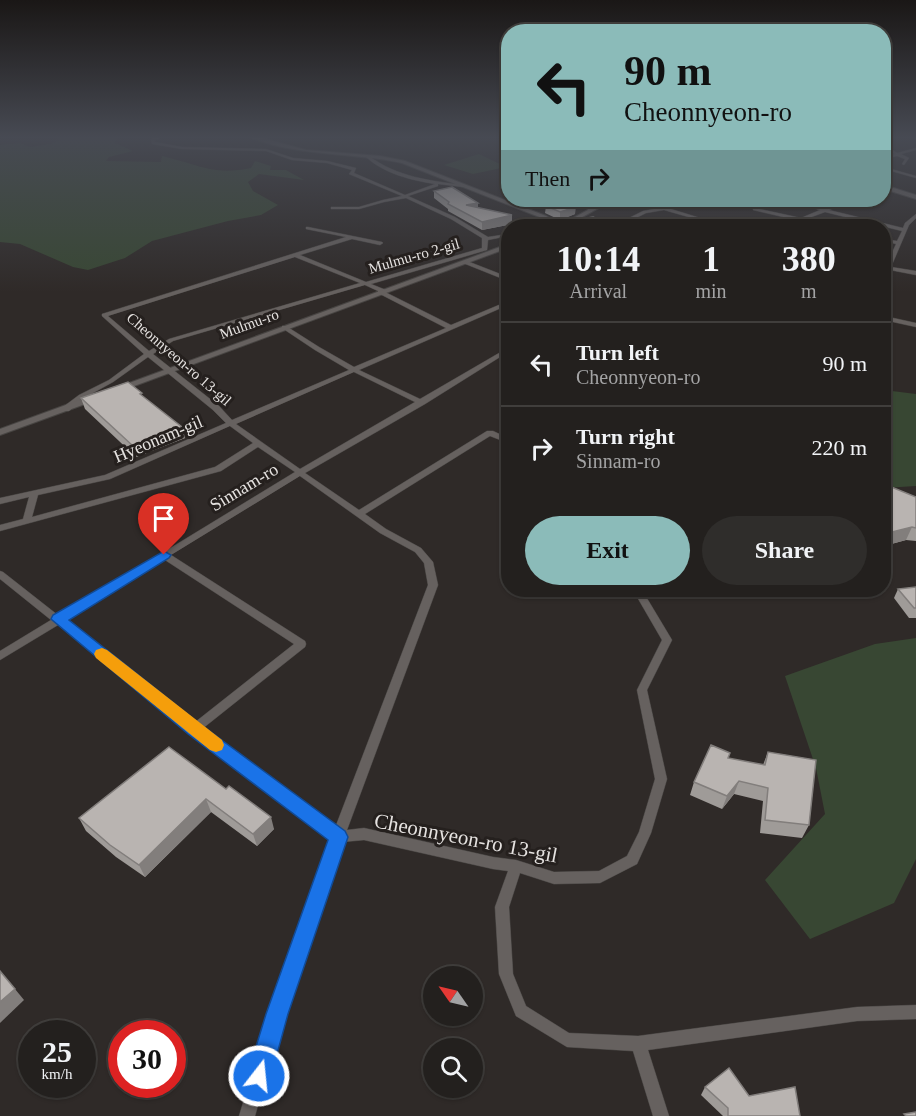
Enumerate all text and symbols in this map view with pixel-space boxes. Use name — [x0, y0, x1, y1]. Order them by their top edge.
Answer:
icon: left — [525, 48, 603, 126]
text: 90 m — [624, 48, 712, 94]
text: Cheonnyeon-ro — [624, 97, 792, 127]
icon: right — [582, 162, 615, 195]
text: Then — [525, 166, 570, 191]
street label: Mulmu-ro 2-gil — [367, 235, 461, 277]
text: 10:14 — [556, 239, 640, 279]
text: 1 — [702, 239, 720, 279]
text: 380 — [782, 239, 836, 279]
text: Arrival — [569, 280, 627, 302]
text: min — [695, 280, 727, 302]
text: m — [801, 280, 817, 302]
street label: Mulmu-ro — [217, 306, 281, 342]
street label: Cheonnyeon-ro 13-gil — [124, 309, 234, 409]
text: Turn left — [576, 340, 659, 365]
icon: left — [525, 348, 558, 381]
text: 90 m — [822, 351, 867, 376]
text: Cheonnyeon-ro — [576, 366, 700, 388]
street label: Hyeonam-gil — [110, 411, 206, 467]
text: Turn right — [576, 424, 675, 449]
icon: right — [525, 432, 558, 465]
text: 220 m — [811, 435, 867, 460]
text: Sinnam-ro — [576, 450, 660, 472]
street label: Sinnam-ro — [206, 459, 282, 515]
pin — [138, 493, 189, 555]
icon: arrive — [147, 502, 180, 535]
button: Exit — [525, 516, 690, 585]
button: Share — [702, 516, 867, 585]
street label: Cheonnyeon-ro 13-gil — [372, 808, 560, 868]
north arrow — [423, 966, 483, 1026]
map controls — [423, 966, 483, 1098]
speed limit sign: 30 — [108, 1020, 186, 1098]
text: 25 — [42, 1035, 72, 1068]
button: search — [423, 1038, 483, 1098]
position arrow — [227, 1044, 291, 1108]
text: km/h — [42, 1066, 72, 1082]

